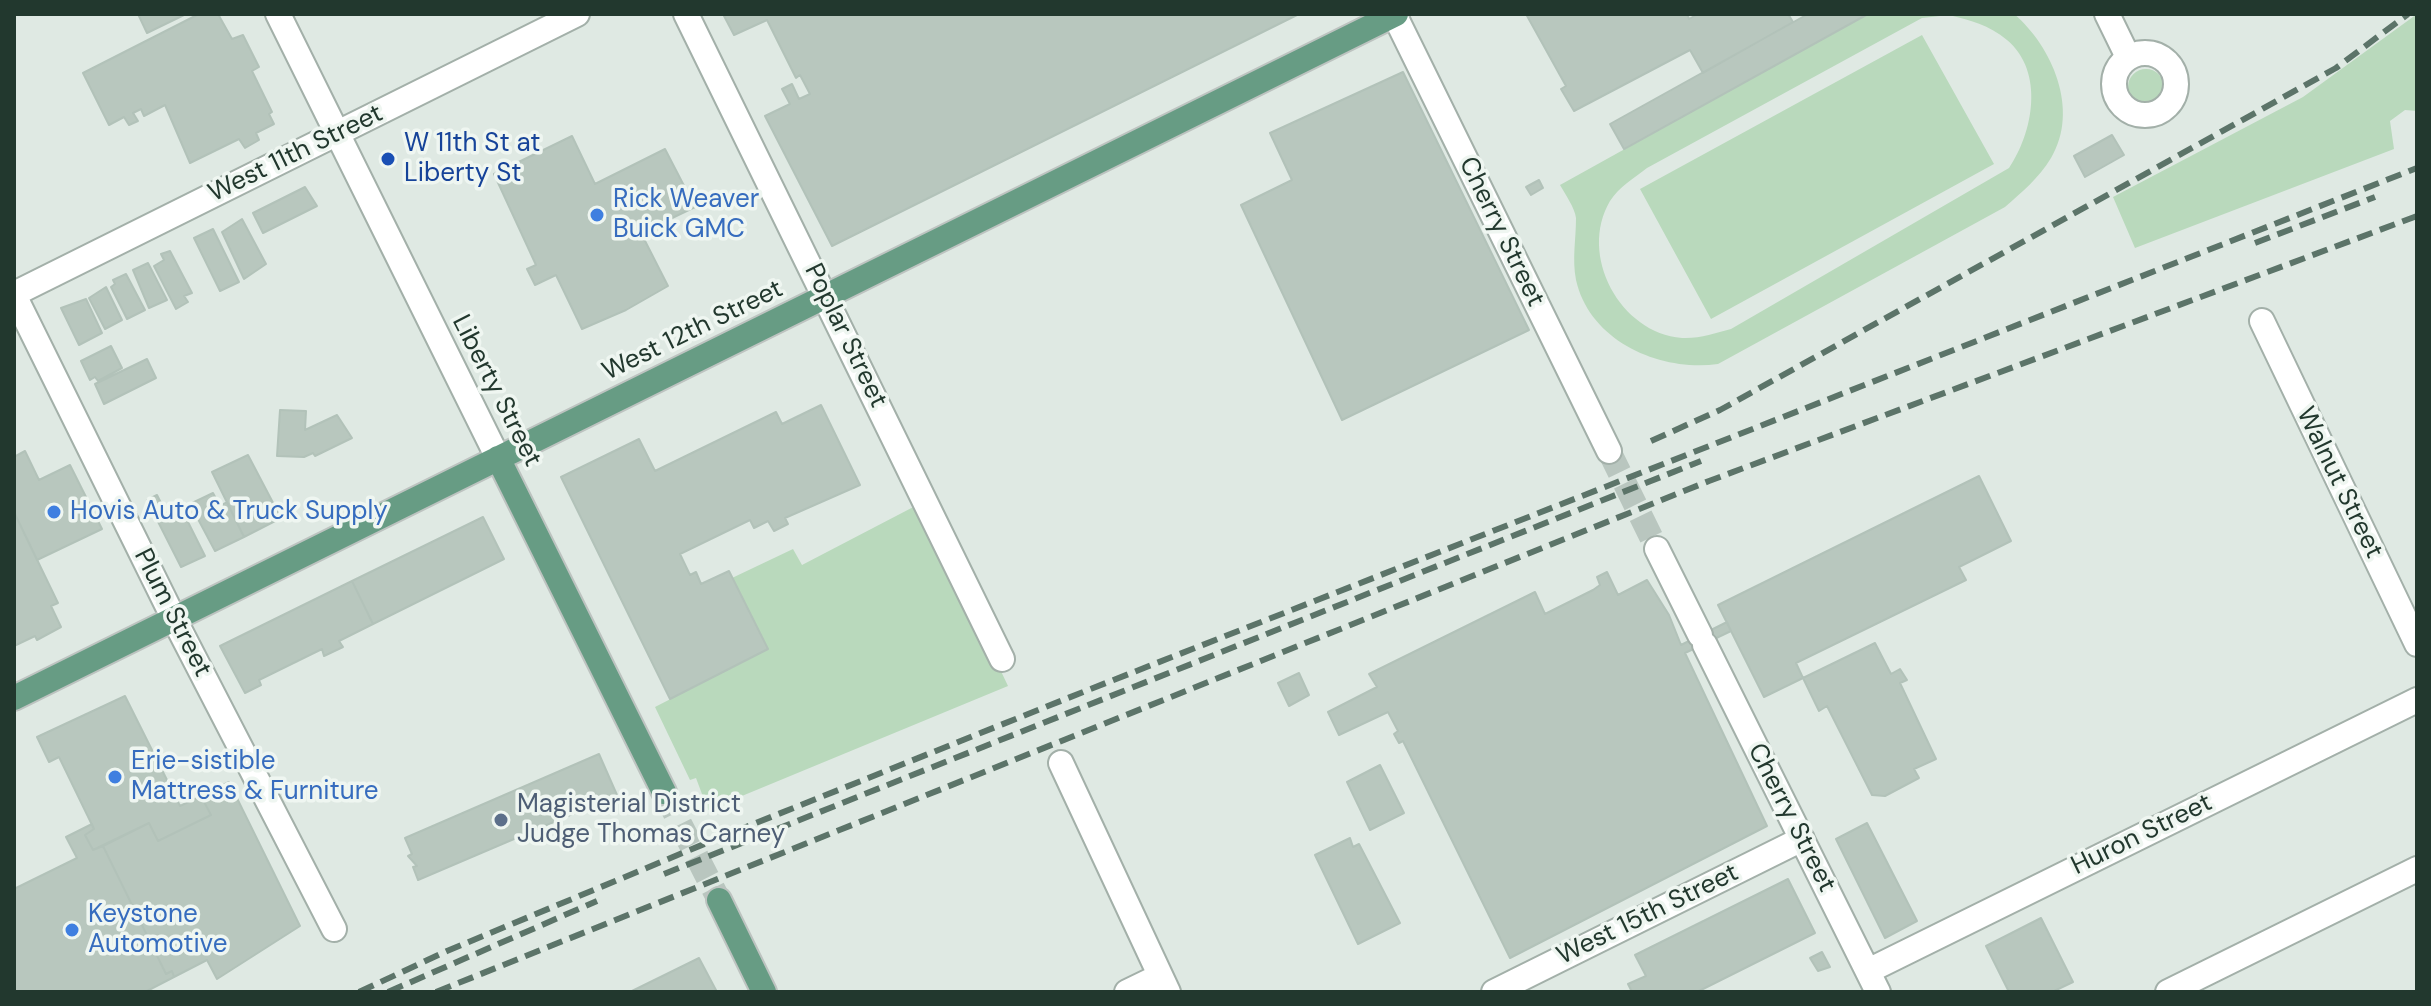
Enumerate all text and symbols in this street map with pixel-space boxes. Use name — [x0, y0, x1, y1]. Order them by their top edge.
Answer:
street label: West 11th Street — [204, 98, 388, 210]
place label: W 11th St at Liberty St — [404, 128, 541, 190]
marker: W 11th St at Liberty St — [379, 150, 397, 168]
street label: Cherry Street — [1451, 152, 1551, 312]
place label: Rick Weaver Buick GMC — [613, 184, 759, 246]
marker: Rick Weaver Buick GMC — [588, 206, 606, 224]
street label: Poplar Street — [797, 259, 893, 413]
street label: West 12th Street — [598, 274, 788, 388]
street label: Liberty Street — [444, 310, 548, 472]
street label: Walnut Street — [2289, 402, 2389, 564]
place label: Hovis Auto & Truck Supply — [70, 496, 388, 528]
marker: Hovis Auto & Truck Supply — [45, 503, 63, 521]
street label: Plum Street — [126, 544, 218, 682]
street label: Cherry Street — [1740, 738, 1842, 898]
place label: Erie-sistible Mattress & Furniture — [131, 746, 379, 808]
marker: Erie-sistible Mattress & Furniture — [106, 768, 124, 786]
street label: Huron Street — [2067, 788, 2217, 882]
place label: Magisterial District Judge Thomas Carney — [517, 789, 785, 850]
marker: Magisterial District Judge Thomas Carney — [492, 811, 510, 829]
street label: West 15th Street — [1552, 858, 1744, 972]
place label: Keystone Automotive — [88, 899, 227, 960]
marker: Keystone Automotive — [63, 921, 81, 939]

